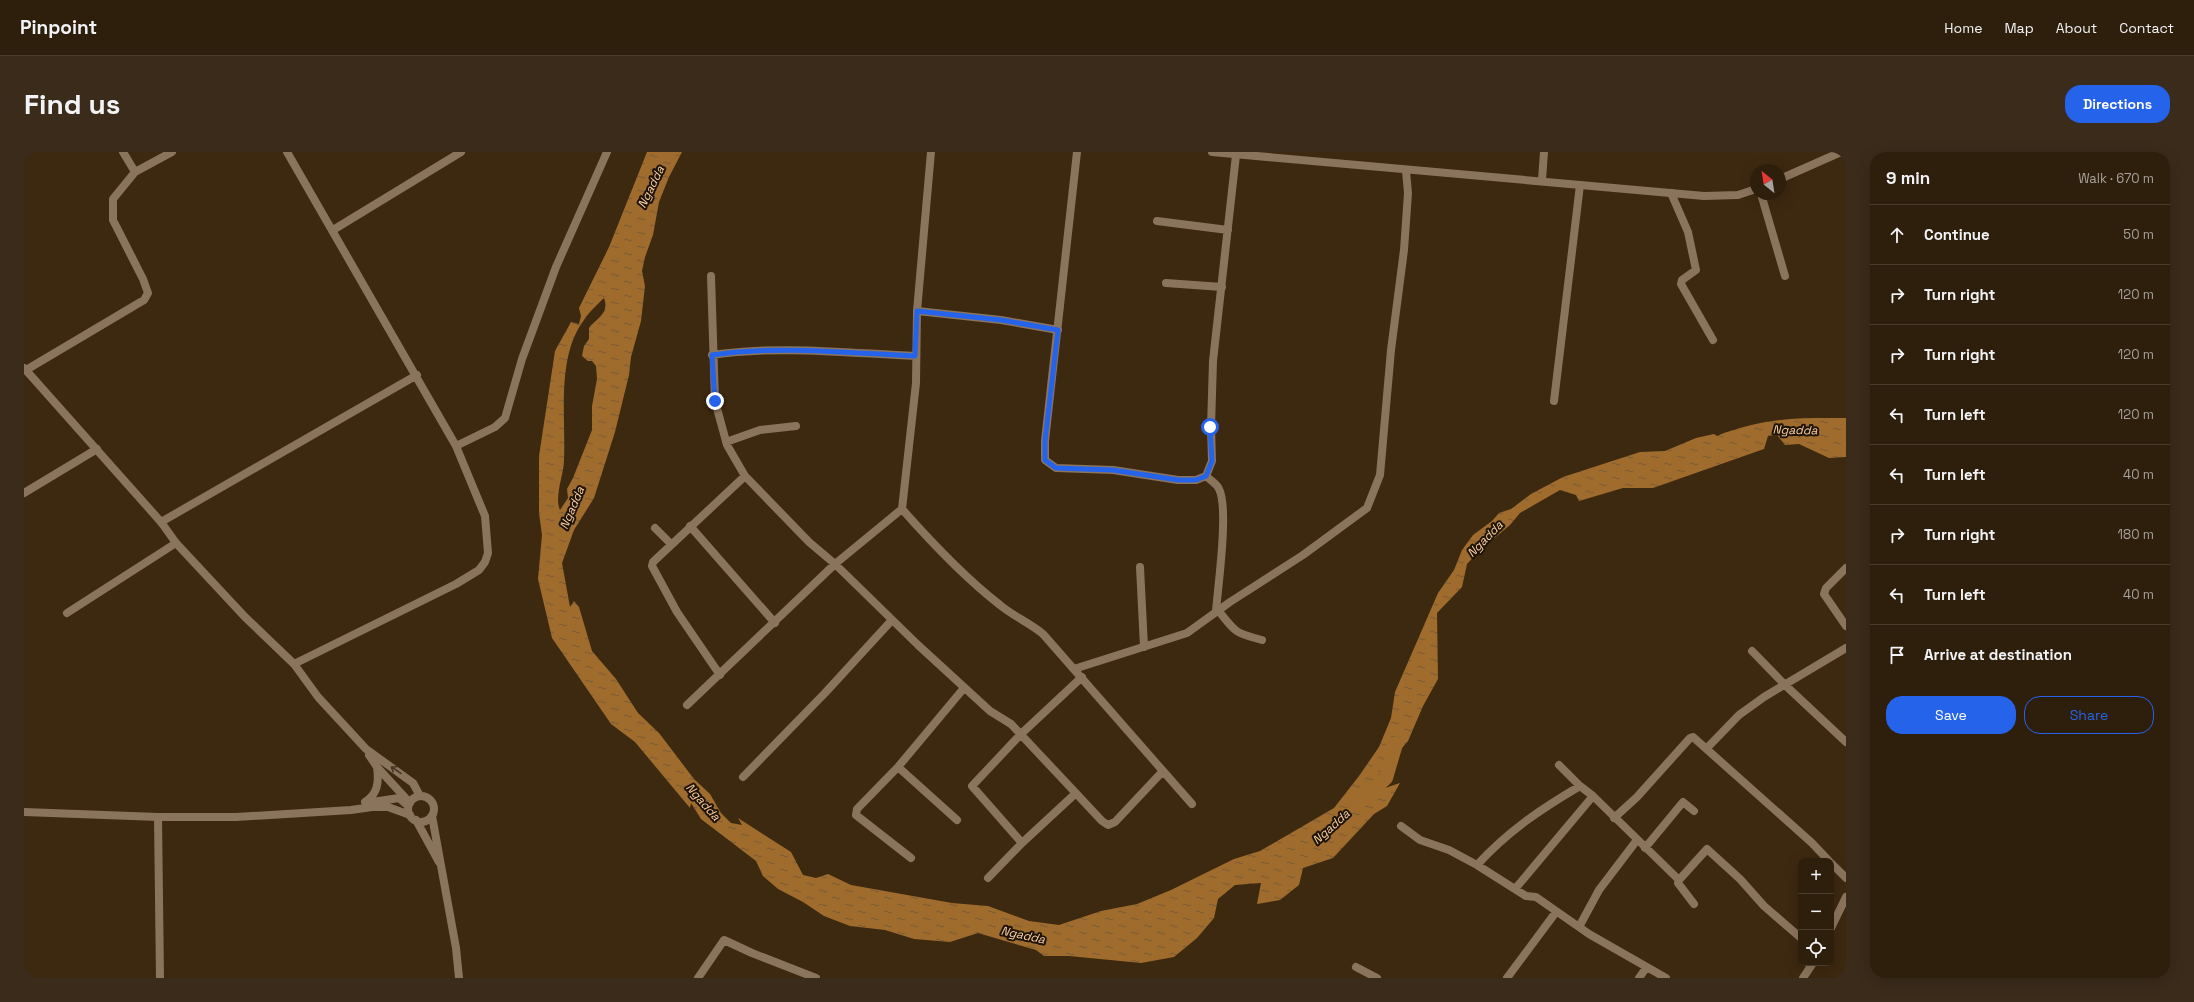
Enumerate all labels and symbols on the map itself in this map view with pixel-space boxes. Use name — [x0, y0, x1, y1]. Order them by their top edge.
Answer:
water label: Ngadda — [634, 163, 668, 211]
north arrow — [1750, 164, 1786, 200]
route end — [706, 392, 724, 410]
route start — [1201, 418, 1219, 436]
water label: Ngadda — [1772, 422, 1818, 438]
water label: Ngadda — [556, 484, 588, 532]
water label: Ngadda — [1464, 517, 1506, 561]
one-way arrow — [390, 766, 401, 774]
water label: Ngadda — [682, 780, 724, 824]
water label: Ngadda — [1309, 806, 1353, 848]
water label: Ngadda — [999, 923, 1047, 947]

